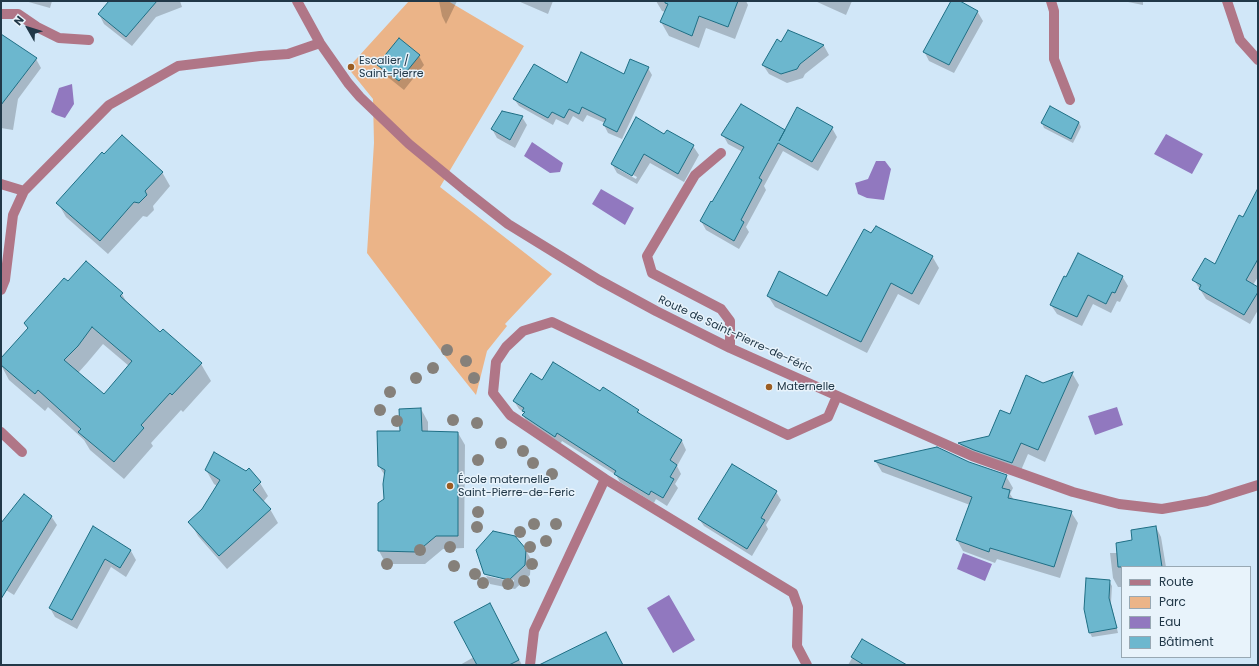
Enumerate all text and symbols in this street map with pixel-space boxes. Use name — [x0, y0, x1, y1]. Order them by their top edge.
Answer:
north arrow — [8, 8, 48, 48]
text: N — [10, 12, 27, 29]
place label: Escalier / Saint-Pierre — [359, 54, 424, 80]
marker: Escalier / Saint-Pierre — [346, 62, 356, 72]
street label: Route de Saint-Pierre-de-Féric — [656, 293, 814, 377]
place label: Maternelle — [777, 380, 835, 394]
marker: Maternelle — [764, 382, 774, 392]
place label: École maternelle Saint-Pierre-de-Feric — [458, 473, 575, 499]
marker: École maternelle Saint-Pierre-de-Feric — [445, 481, 455, 491]
legend — [1121, 566, 1251, 658]
text: Route — [1159, 573, 1193, 590]
text: Parc — [1159, 593, 1186, 610]
text: Eau — [1159, 613, 1181, 630]
text: Bâtiment — [1159, 633, 1214, 650]

